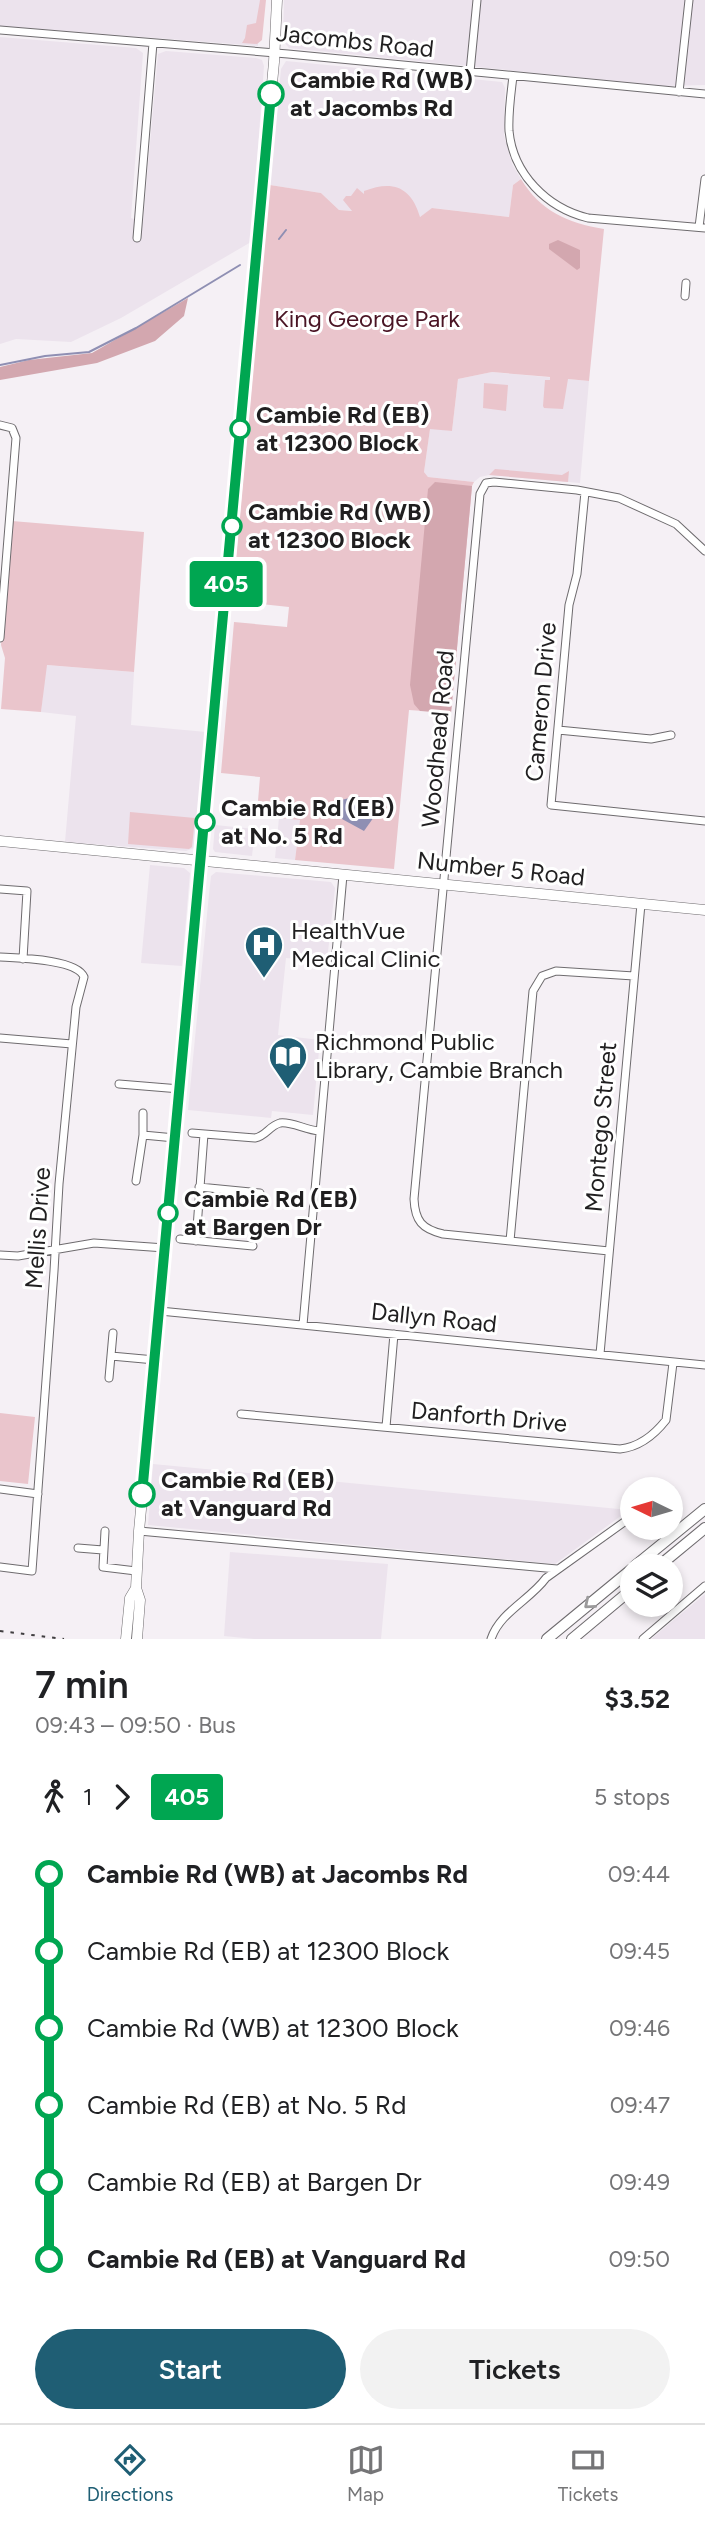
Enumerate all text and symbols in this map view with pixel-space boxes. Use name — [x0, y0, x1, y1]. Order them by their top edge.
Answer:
street label: Jacombs Road — [275, 18, 435, 63]
place label: Cambie Rd (WB) at Jacombs Rd — [290, 65, 473, 122]
marker: Cambie Rd (WB) at Jacombs Rd — [258, 81, 284, 107]
park label: King George Park — [274, 304, 460, 333]
place label: Cambie Rd (EB) at 12300 Block — [256, 400, 429, 457]
marker: Cambie Rd (EB) at 12300 Block — [230, 419, 250, 439]
place label: Cambie Rd (WB) at 12300 Block — [248, 497, 431, 554]
marker: Cambie Rd (WB) at 12300 Block — [222, 516, 242, 536]
line badge: 405 — [186, 561, 266, 607]
text: 405 — [204, 569, 248, 598]
street label: Cameron Drive — [519, 621, 562, 783]
street label: Woodhead Road — [415, 649, 460, 829]
place label: Cambie Rd (EB) at No. 5 Rd — [221, 793, 394, 850]
marker: Cambie Rd (EB) at No. 5 Rd — [195, 812, 215, 832]
street label: Number 5 Road — [416, 845, 586, 892]
place label: HealthVue Medical Clinic — [291, 916, 441, 973]
hospital icon: HealthVue Medical Clinic — [243, 924, 285, 979]
place label: Richmond Public Library, Cambie Branch — [315, 1027, 563, 1084]
library icon: Richmond Public Library, Cambie Branch — [267, 1035, 309, 1090]
street label: Montego Street — [579, 1041, 622, 1213]
street label: Mellis Drive — [19, 1166, 56, 1290]
place label: Cambie Rd (EB) at Bargen Dr — [184, 1184, 357, 1241]
marker: Cambie Rd (EB) at Bargen Dr — [158, 1203, 178, 1223]
street label: Dallyn Road — [370, 1296, 498, 1339]
street label: Danforth Drive — [410, 1395, 568, 1438]
place label: Cambie Rd (EB) at Vanguard Rd — [161, 1465, 334, 1522]
north arrow — [620, 1477, 682, 1540]
map controls — [620, 1477, 683, 1617]
marker: Cambie Rd (EB) at Vanguard Rd — [129, 1481, 155, 1507]
button: layers — [620, 1554, 683, 1617]
one-way arrow — [585, 1596, 598, 1608]
text: 7 min — [35, 1662, 129, 1708]
text: $3.52 — [605, 1683, 670, 1715]
text: 09:43 – 09:50 · Bus — [35, 1711, 236, 1739]
icon: walk — [35, 1778, 73, 1816]
icon: forward — [103, 1778, 141, 1816]
text: 405 — [165, 1782, 209, 1811]
text: 1 — [83, 1783, 93, 1811]
text: 5 stops — [594, 1783, 670, 1811]
text: Cambie Rd (WB) at Jacombs Rd — [87, 1858, 468, 1890]
text: 09:44 — [608, 1860, 670, 1888]
text: Cambie Rd (EB) at 12300 Block — [87, 1935, 449, 1967]
text: 09:45 — [609, 1937, 670, 1965]
text: Cambie Rd (WB) at 12300 Block — [87, 2012, 459, 2044]
text: 09:46 — [609, 2014, 670, 2042]
text: Cambie Rd (EB) at No. 5 Rd — [87, 2089, 406, 2121]
text: 09:47 — [610, 2091, 670, 2119]
text: Cambie Rd (EB) at Bargen Dr — [87, 2166, 421, 2198]
text: 09:49 — [609, 2168, 670, 2196]
text: Cambie Rd (EB) at Vanguard Rd — [87, 2243, 466, 2275]
text: 09:50 — [608, 2245, 670, 2273]
button: Start — [35, 2329, 346, 2409]
button: Tickets — [360, 2329, 670, 2409]
tab: Directions — [87, 2441, 173, 2506]
tab: Map — [347, 2441, 385, 2506]
tab: Tickets — [558, 2441, 618, 2506]

